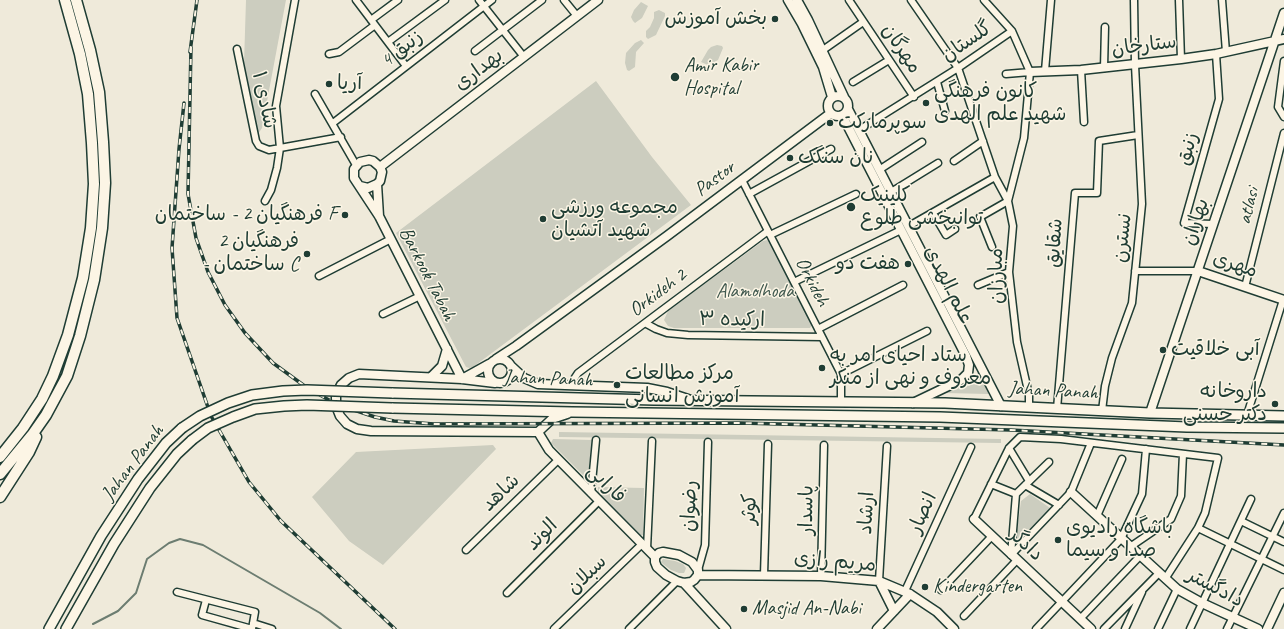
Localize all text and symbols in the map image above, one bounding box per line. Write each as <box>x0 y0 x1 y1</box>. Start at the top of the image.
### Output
place label: بخش آموزش <box>664 7 767 31</box>
marker: بخش آموزش <box>770 14 780 24</box>
street label: گلستان <box>937 16 997 68</box>
street label: مهرگان <box>876 20 926 78</box>
street label: زنبق 4 <box>376 25 428 73</box>
street label: ستارخان <box>1110 30 1178 62</box>
street label: بهداری <box>450 44 508 96</box>
place label: Amir Kabir Hospital <box>684 54 759 101</box>
street label: شادی ۱ <box>246 69 282 131</box>
marker: Amir Kabir Hospital <box>669 71 681 83</box>
place label: آریا <box>337 72 362 96</box>
marker: آریا <box>324 79 334 89</box>
place label: کانون فرهنگی شهید علم الهدی <box>934 80 1067 127</box>
marker: کانون فرهنگی شهید علم الهدی <box>921 98 931 108</box>
place label: سوپرمارکت <box>838 111 927 135</box>
marker: سوپرمارکت <box>825 118 835 128</box>
street label: زنبق <box>1172 130 1204 168</box>
place label: نان سنگک <box>798 146 873 170</box>
marker: نان سنگک <box>785 153 795 163</box>
street label: Pastor <box>690 156 740 202</box>
place label: کلینیک توانبخشی طلوع <box>860 184 983 231</box>
street label: atlasi <box>1233 185 1265 227</box>
street label: بهاران <box>1177 195 1215 249</box>
place label: مجموعه ورزشی شهید آتشیان <box>551 196 678 243</box>
marker: کلینیک توانبخشی طلوع <box>845 201 857 213</box>
place label: فرهنگیان 2 - ساختمان F <box>155 203 337 227</box>
marker: فرهنگیان 2 - ساختمان F <box>340 210 350 220</box>
street label: نسترن <box>1108 212 1138 264</box>
marker: مجموعه ورزشی شهید آتشیان <box>538 214 548 224</box>
street label: شقایق <box>1041 218 1069 268</box>
street label: Barkook Tabah <box>393 223 461 325</box>
place label: فرهنگیان 2 - ساختمان C <box>202 230 299 277</box>
street label: علم الهدی <box>918 242 978 328</box>
street label: مهری <box>1210 247 1260 283</box>
street label: مبارزان <box>985 248 1009 304</box>
marker: فرهنگیان 2 - ساختمان C <box>302 249 312 259</box>
place label: هفت دو <box>836 252 900 276</box>
street label: Orkideh <box>790 253 834 311</box>
marker: هفت دو <box>903 259 913 269</box>
street label: Orkideh 2 <box>625 264 691 322</box>
park label: Alamolhoda <box>716 280 794 304</box>
street label: ارکیده ۳ <box>699 307 765 333</box>
place label: آبی خلاقیت <box>1171 338 1260 362</box>
place label: ستاد احیای امر به معروف و نهی از منکر <box>830 344 991 391</box>
marker: آبی خلاقیت <box>1158 345 1168 355</box>
place label: مرکز مطالعات آموزش انسانی <box>625 362 739 409</box>
marker: ستاد احیای امر به معروف و نهی از منکر <box>817 363 827 373</box>
street label: Jahan Panah <box>503 365 593 393</box>
street label: Jahan Panah <box>1008 377 1098 405</box>
marker: مرکز مطالعات آموزش انسانی <box>612 380 622 390</box>
place label: داروخانه دکتر حسنی <box>1183 380 1267 427</box>
marker: داروخانه دکتر حسنی <box>1270 399 1280 409</box>
street label: Jahan Panah <box>97 420 169 506</box>
street label: فارابی <box>581 459 631 509</box>
street label: شاهد <box>477 469 525 517</box>
street label: رضوان <box>677 480 703 532</box>
street label: پاسدار <box>795 485 819 535</box>
street label: انصار <box>903 489 943 537</box>
street label: ارشاد <box>854 491 880 535</box>
street label: کوثر <box>737 493 763 525</box>
street label: الوند <box>521 514 563 556</box>
place label: باشگاه رادیوی صدا و سیما <box>1066 516 1173 563</box>
street label: دادگر <box>1004 523 1048 567</box>
marker: باشگاه رادیوی صدا و سیما <box>1053 535 1063 545</box>
street label: مریم رازی <box>793 546 877 578</box>
street label: سبلان <box>562 550 612 600</box>
street label: دادگستر <box>1182 563 1248 613</box>
place label: Kindergarten <box>933 575 1022 599</box>
marker: Kindergarten <box>920 582 930 592</box>
place label: Masjid An-Nabi <box>752 597 861 621</box>
marker: Masjid An-Nabi <box>739 604 749 614</box>

